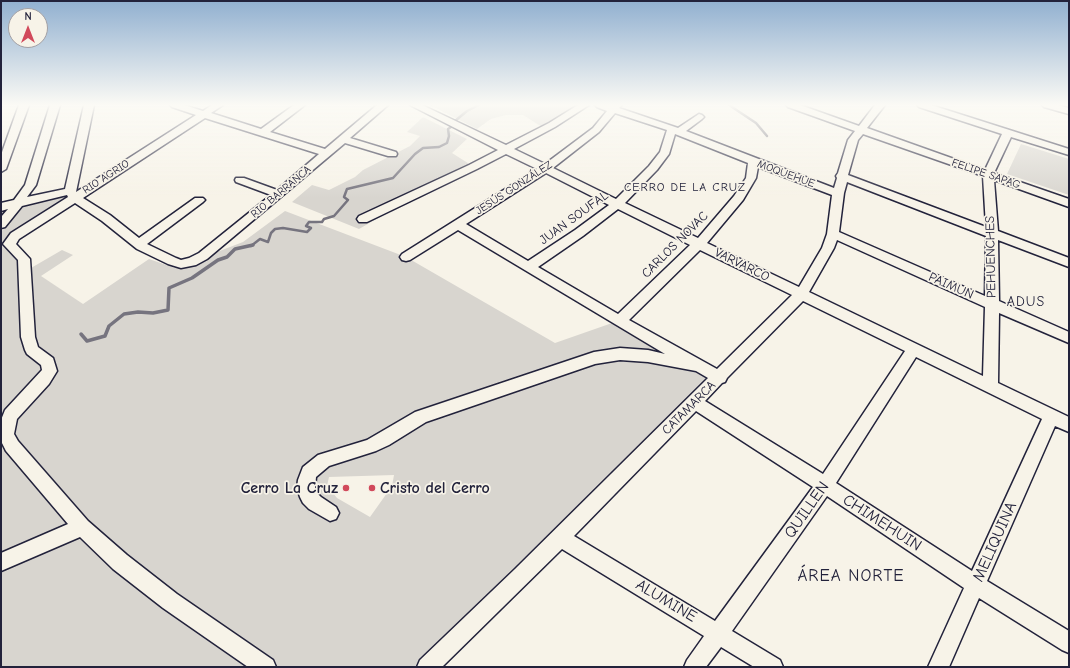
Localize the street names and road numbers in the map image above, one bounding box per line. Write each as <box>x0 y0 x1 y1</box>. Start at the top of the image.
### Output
street label: FELIPE SAPAG <box>950 156 1022 192</box>
street label: RIO AGRIO <box>80 157 132 197</box>
street label: MOQUEHUE <box>755 157 817 191</box>
street label: JESÚS GONZÁLEZ <box>473 158 555 218</box>
street label: RIO BARRANCA <box>248 163 314 221</box>
street label: JUAN SOUFAL <box>537 188 611 248</box>
street label: CARLOS NOVAC <box>639 209 711 281</box>
street label: PEHUENCHES <box>982 216 1000 298</box>
street label: VARVARCO <box>712 245 772 285</box>
street label: PAIMUN <box>926 269 976 303</box>
street label: CATAMARCA <box>659 378 719 438</box>
street label: QUILLEN <box>781 478 833 542</box>
street label: CHIMEHUIN <box>839 490 925 556</box>
street label: MELIQUINA <box>969 499 1021 585</box>
street label: ALUMINE <box>632 575 700 627</box>

